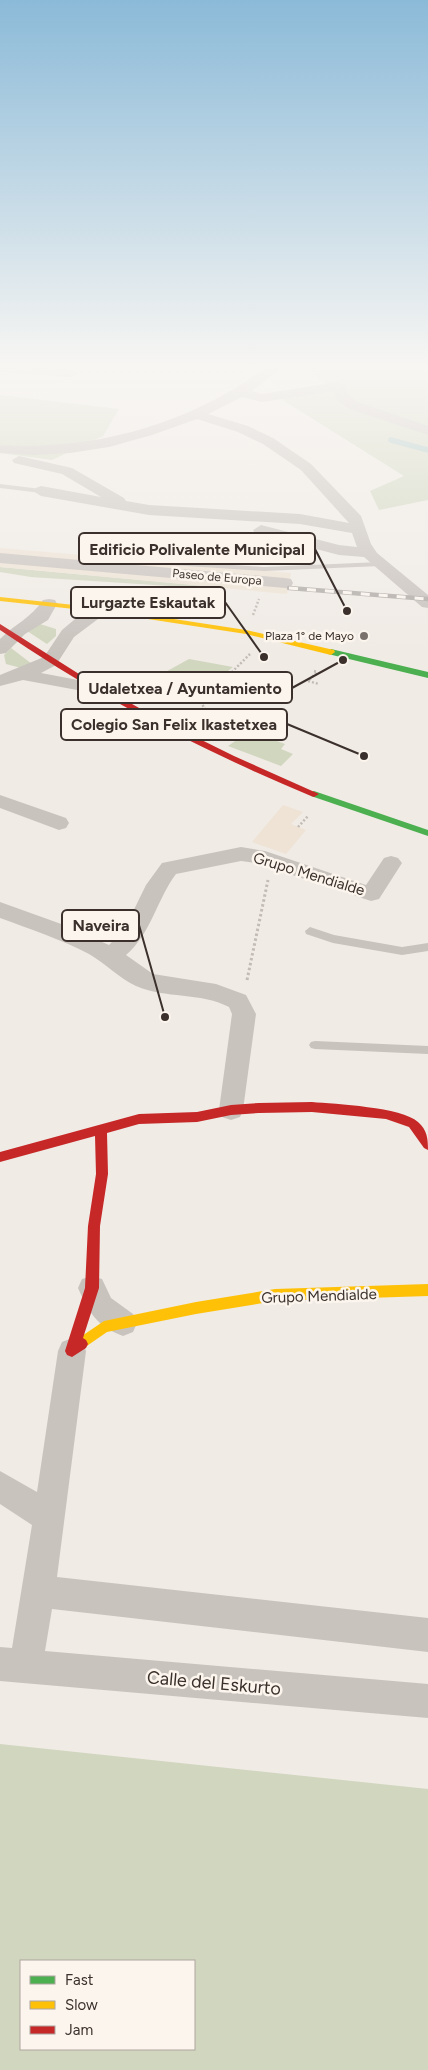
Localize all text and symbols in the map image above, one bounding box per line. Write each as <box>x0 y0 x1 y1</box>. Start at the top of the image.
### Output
callout: Edificio Polivalente Municipal <box>79 533 315 564</box>
text: Edificio Polivalente Municipal <box>89 540 305 559</box>
street label: Paseo de Europa <box>172 566 262 588</box>
callout: Lurgazte Eskautak <box>71 587 225 618</box>
text: Lurgazte Eskautak <box>81 593 216 612</box>
place label: Plaza 1° de Mayo <box>265 629 354 643</box>
marker: Plaza 1° de Mayo <box>358 630 370 642</box>
callout: Udaletxea / Ayuntamiento <box>78 672 292 703</box>
text: Udaletxea / Ayuntamiento <box>88 679 282 698</box>
callout: Colegio San Felix Ikastetxea <box>61 709 287 740</box>
text: Colegio San Felix Ikastetxea <box>71 715 277 734</box>
street label: Grupo Mendialde <box>251 848 367 900</box>
callout: Naveira <box>62 910 139 941</box>
text: Naveira <box>73 916 129 935</box>
street label: Grupo Mendialde <box>261 1285 377 1307</box>
street label: Calle del Eskurto <box>146 1666 282 1700</box>
legend <box>20 1960 195 2050</box>
text: Fast <box>65 1971 94 1989</box>
text: Slow <box>65 1996 98 2014</box>
text: Jam <box>65 2021 93 2039</box>

